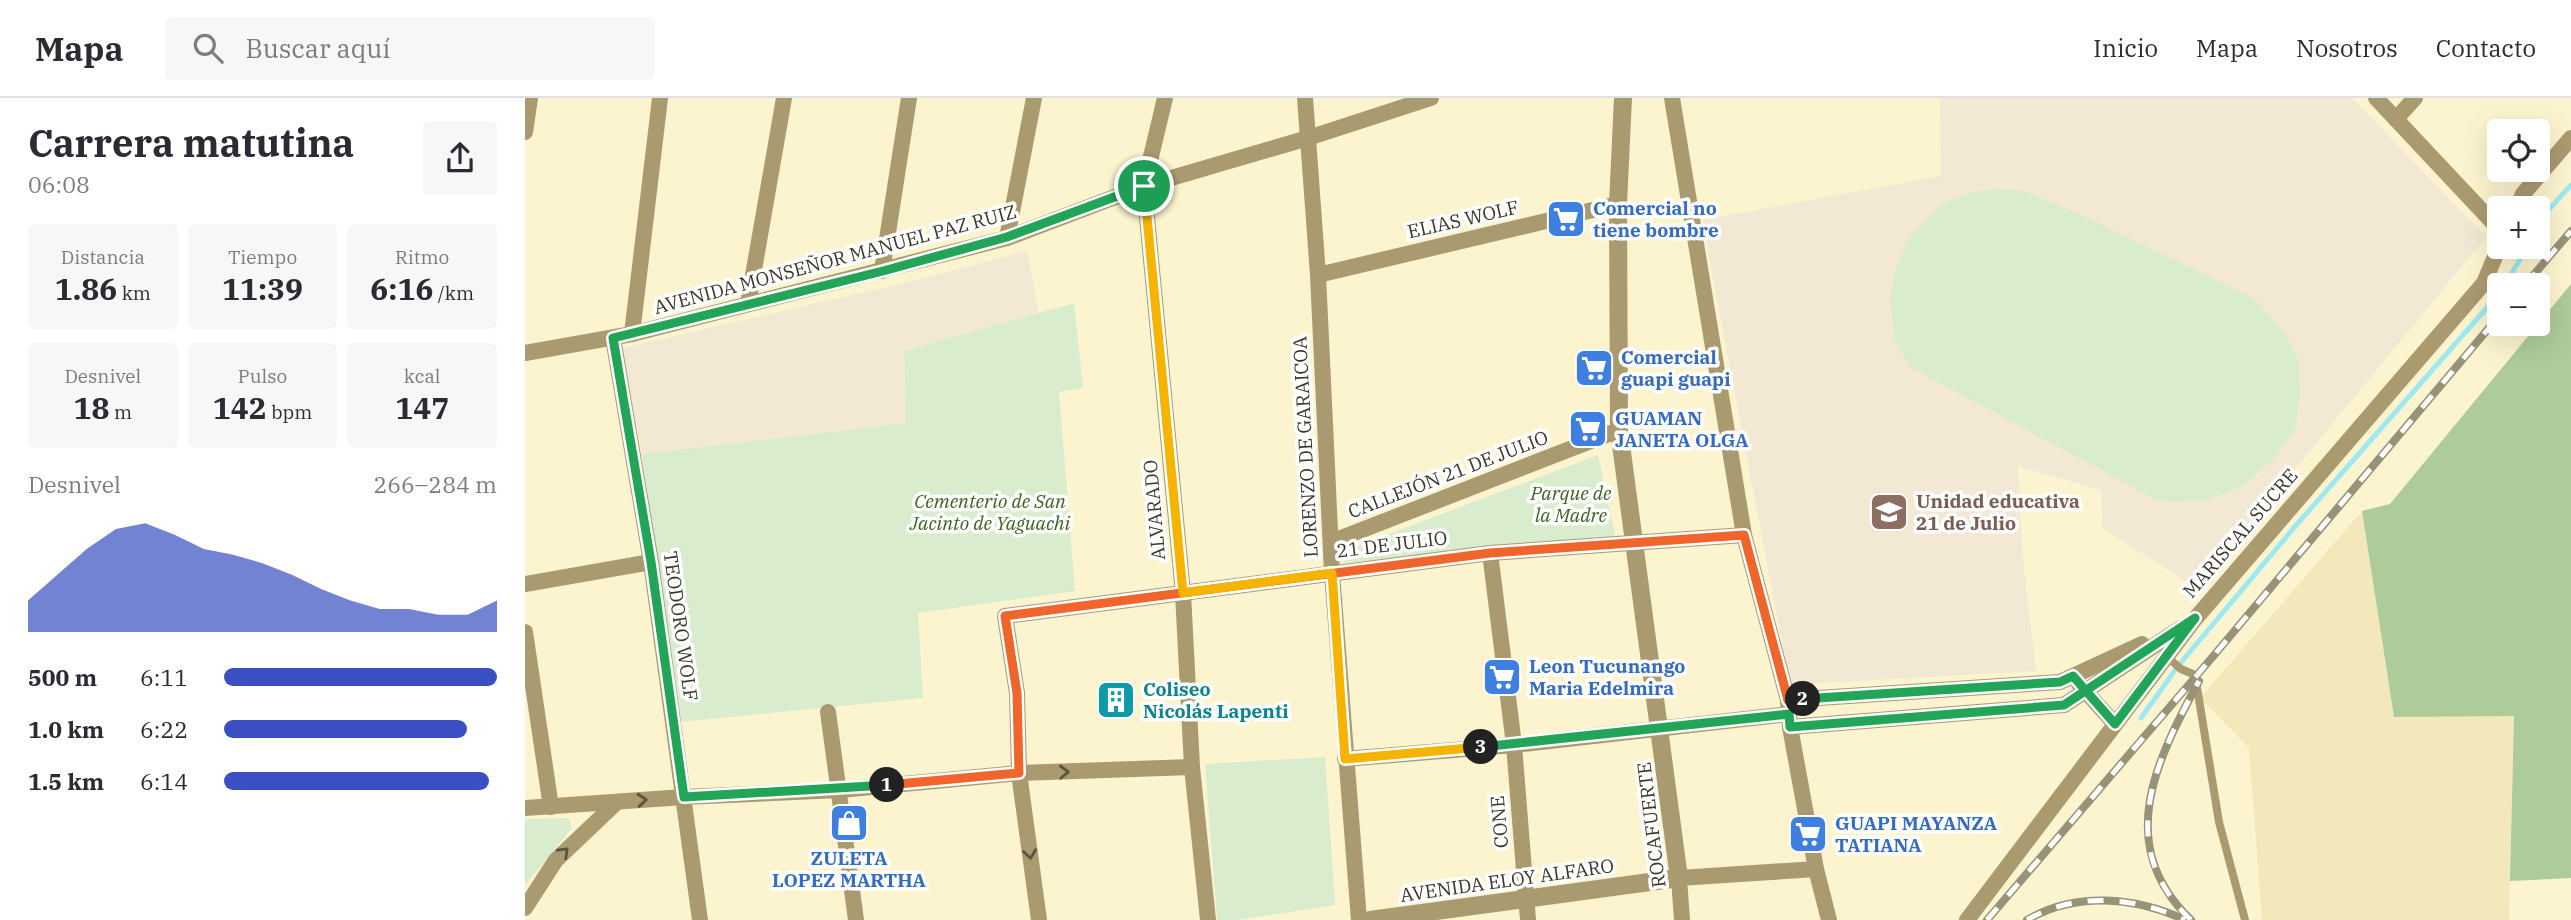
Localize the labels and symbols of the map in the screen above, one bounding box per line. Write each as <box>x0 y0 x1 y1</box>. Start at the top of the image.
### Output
pin <box>1114 156 1174 216</box>
street label: ELIAS WOLF <box>1405 195 1521 243</box>
place label: Comercial no tiene bombre <box>1593 196 1719 242</box>
supermarket icon: Comercial no tiene bombre <box>1545 198 1587 240</box>
street label: AVENIDA MONSEÑOR MANUEL PAZ RUIZ <box>651 199 1019 319</box>
street label: LORENZO DE GARAICOA <box>1287 336 1323 558</box>
place label: Comercial guapi guapi <box>1621 345 1731 391</box>
supermarket icon: Comercial guapi guapi <box>1573 347 1615 389</box>
place label: GUAMAN JANETA OLGA <box>1615 406 1749 452</box>
supermarket icon: GUAMAN JANETA OLGA <box>1567 408 1609 450</box>
street label: CALLEJÓN 21 DE JULIO <box>1344 425 1552 523</box>
street label: ALVARADO <box>1138 459 1170 561</box>
street label: MARISCAL SUCRE <box>2177 464 2303 602</box>
park label: Parque de la Madre <box>1529 481 1612 527</box>
park label: Cementerio de San Jacinto de Yaguachi <box>909 489 1071 535</box>
place label: Unidad educativa 21 de Julio <box>1916 489 2080 535</box>
school or university icon: Unidad educativa 21 de Julio <box>1868 491 1910 533</box>
street label: 21 DE JULIO <box>1335 525 1449 563</box>
street label: TEODORO WOLF <box>659 550 703 702</box>
place label: Leon Tucunango Maria Edelmira <box>1529 654 1685 700</box>
supermarket icon: Leon Tucunango Maria Edelmira <box>1481 656 1523 698</box>
place label: Coliseo Nicolás Lapenti <box>1143 677 1289 723</box>
building icon: Coliseo Nicolás Lapenti <box>1095 679 1137 721</box>
pin: 2 <box>1785 682 1821 716</box>
pin: 3 <box>1464 730 1499 764</box>
street label: ROCAFUERTE <box>1631 761 1671 889</box>
one-way arrow <box>1059 764 1070 779</box>
pin: 1 <box>869 768 905 802</box>
one-way arrow <box>637 793 648 808</box>
street label: CONE <box>1485 795 1513 849</box>
shop icon: ZULETA LOPEZ MARTHA <box>828 802 870 844</box>
place label: GUAPI MAYANZA TATIANA <box>1835 811 1998 857</box>
supermarket icon: GUAPI MAYANZA TATIANA <box>1787 813 1829 855</box>
place label: ZULETA LOPEZ MARTHA <box>772 846 927 892</box>
one-way arrow <box>556 848 569 861</box>
one-way arrow <box>1022 848 1037 860</box>
street label: AVENIDA ELOY ALFARO <box>1399 853 1615 907</box>

